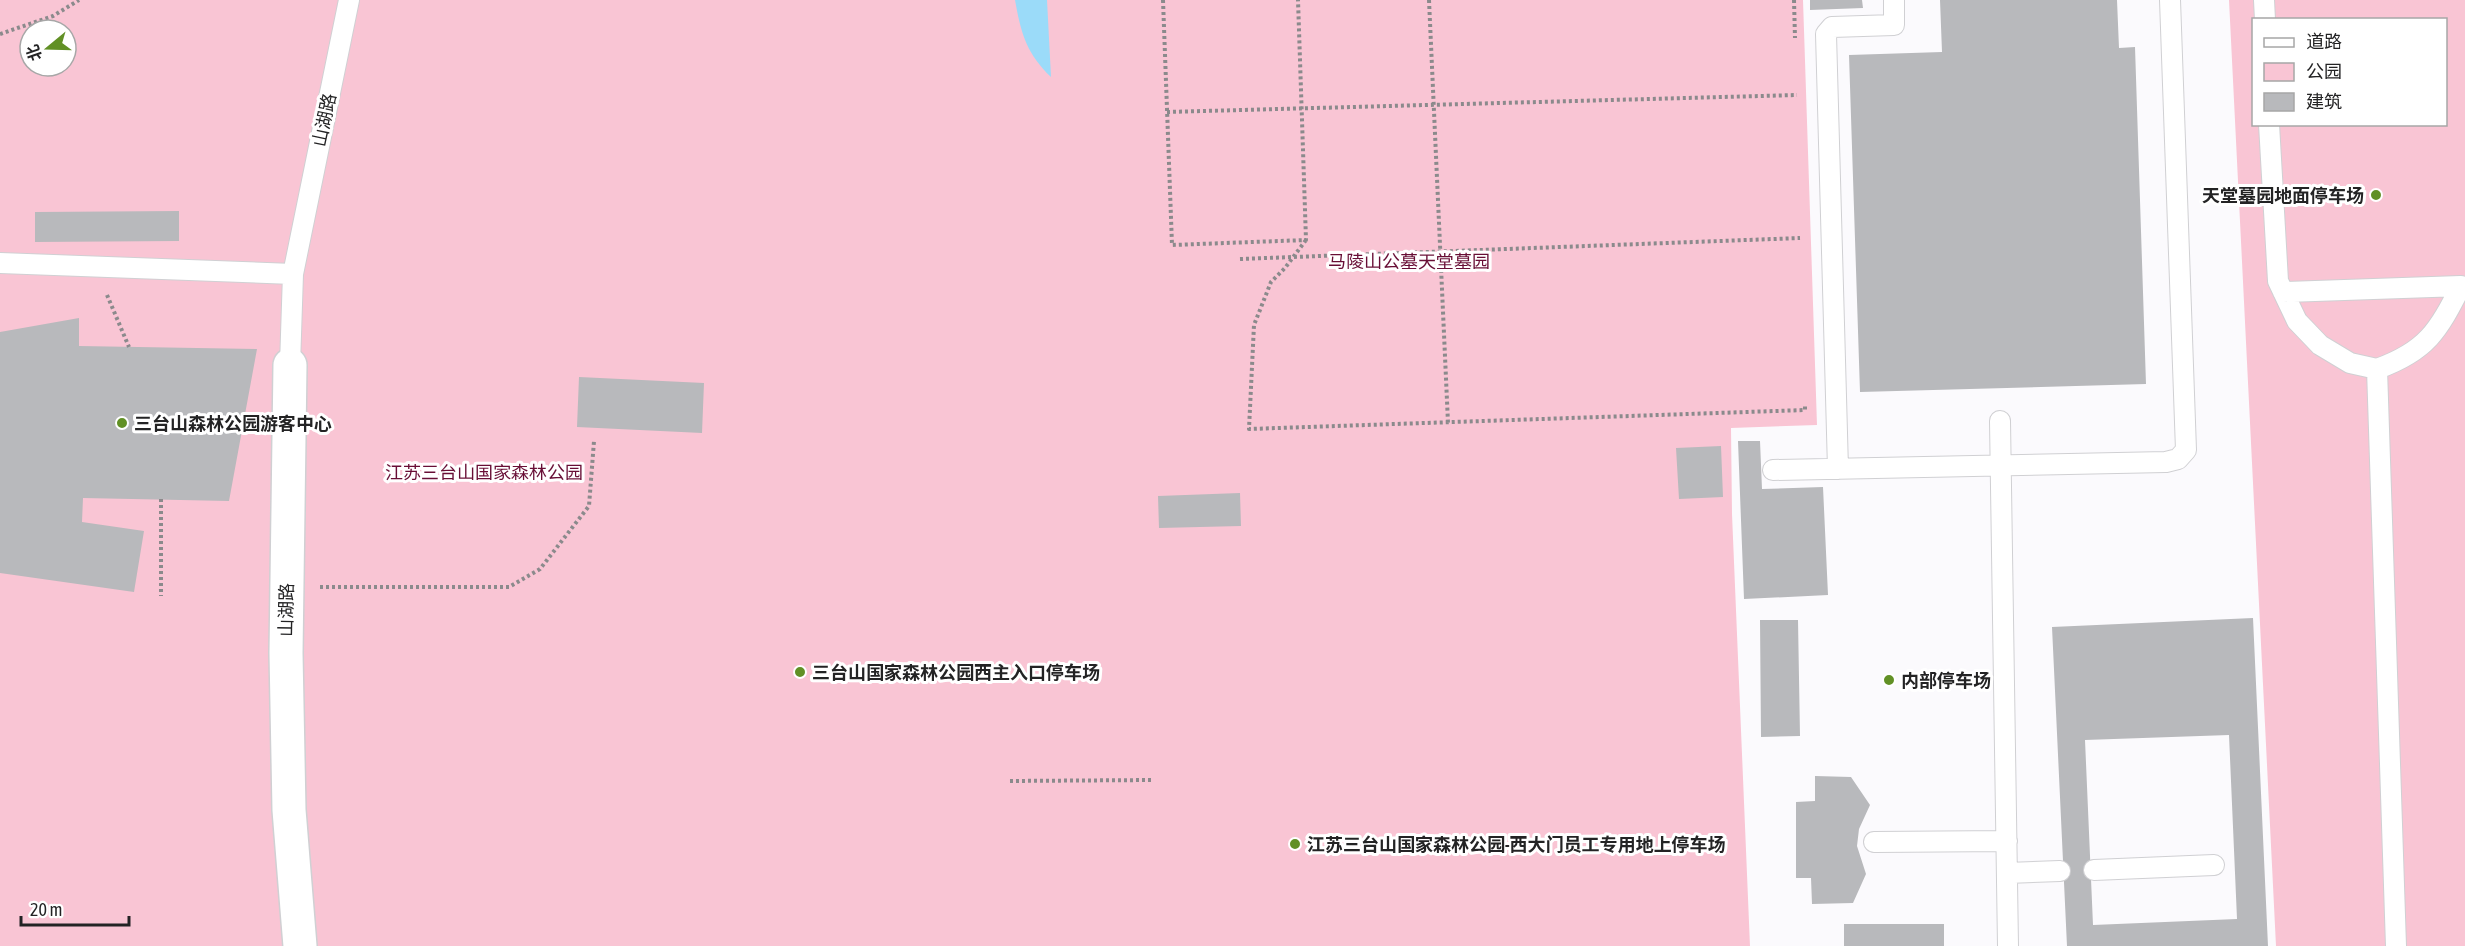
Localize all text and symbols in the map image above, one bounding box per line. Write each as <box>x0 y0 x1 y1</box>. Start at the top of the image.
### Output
north arrow <box>18 18 78 78</box>
legend <box>2252 18 2447 126</box>
text: 道路 <box>2306 31 2342 52</box>
text: 北 <box>23 42 45 63</box>
text: 公园 <box>2306 61 2342 82</box>
street label: 山湖路 <box>308 91 340 149</box>
text: 建筑 <box>2306 91 2342 112</box>
place label: 天堂墓园地面停车场 <box>2202 185 2364 206</box>
marker: 天堂墓园地面停车场 <box>2369 188 2383 202</box>
park label: 马陵山公墓天堂墓园 <box>1328 251 1490 272</box>
place label: 三台山森林公园游客中心 <box>134 413 332 434</box>
marker: 三台山森林公园游客中心 <box>115 416 129 430</box>
park label: 江苏三台山国家森林公园 <box>385 462 583 483</box>
street label: 山湖路 <box>275 583 297 637</box>
place label: 三台山国家森林公园西主入口停车场 <box>812 662 1100 683</box>
marker: 三台山国家森林公园西主入口停车场 <box>793 665 807 679</box>
place label: 内部停车场 <box>1901 670 1991 691</box>
marker: 内部停车场 <box>1882 673 1896 687</box>
place label: 江苏三台山国家森林公园-西大门员工专用地上停车场 <box>1307 834 1726 855</box>
marker: 江苏三台山国家森林公园-西大门员工专用地上停车场 <box>1288 837 1302 851</box>
scale bar <box>21 889 129 927</box>
text: 20 m <box>30 899 62 920</box>

